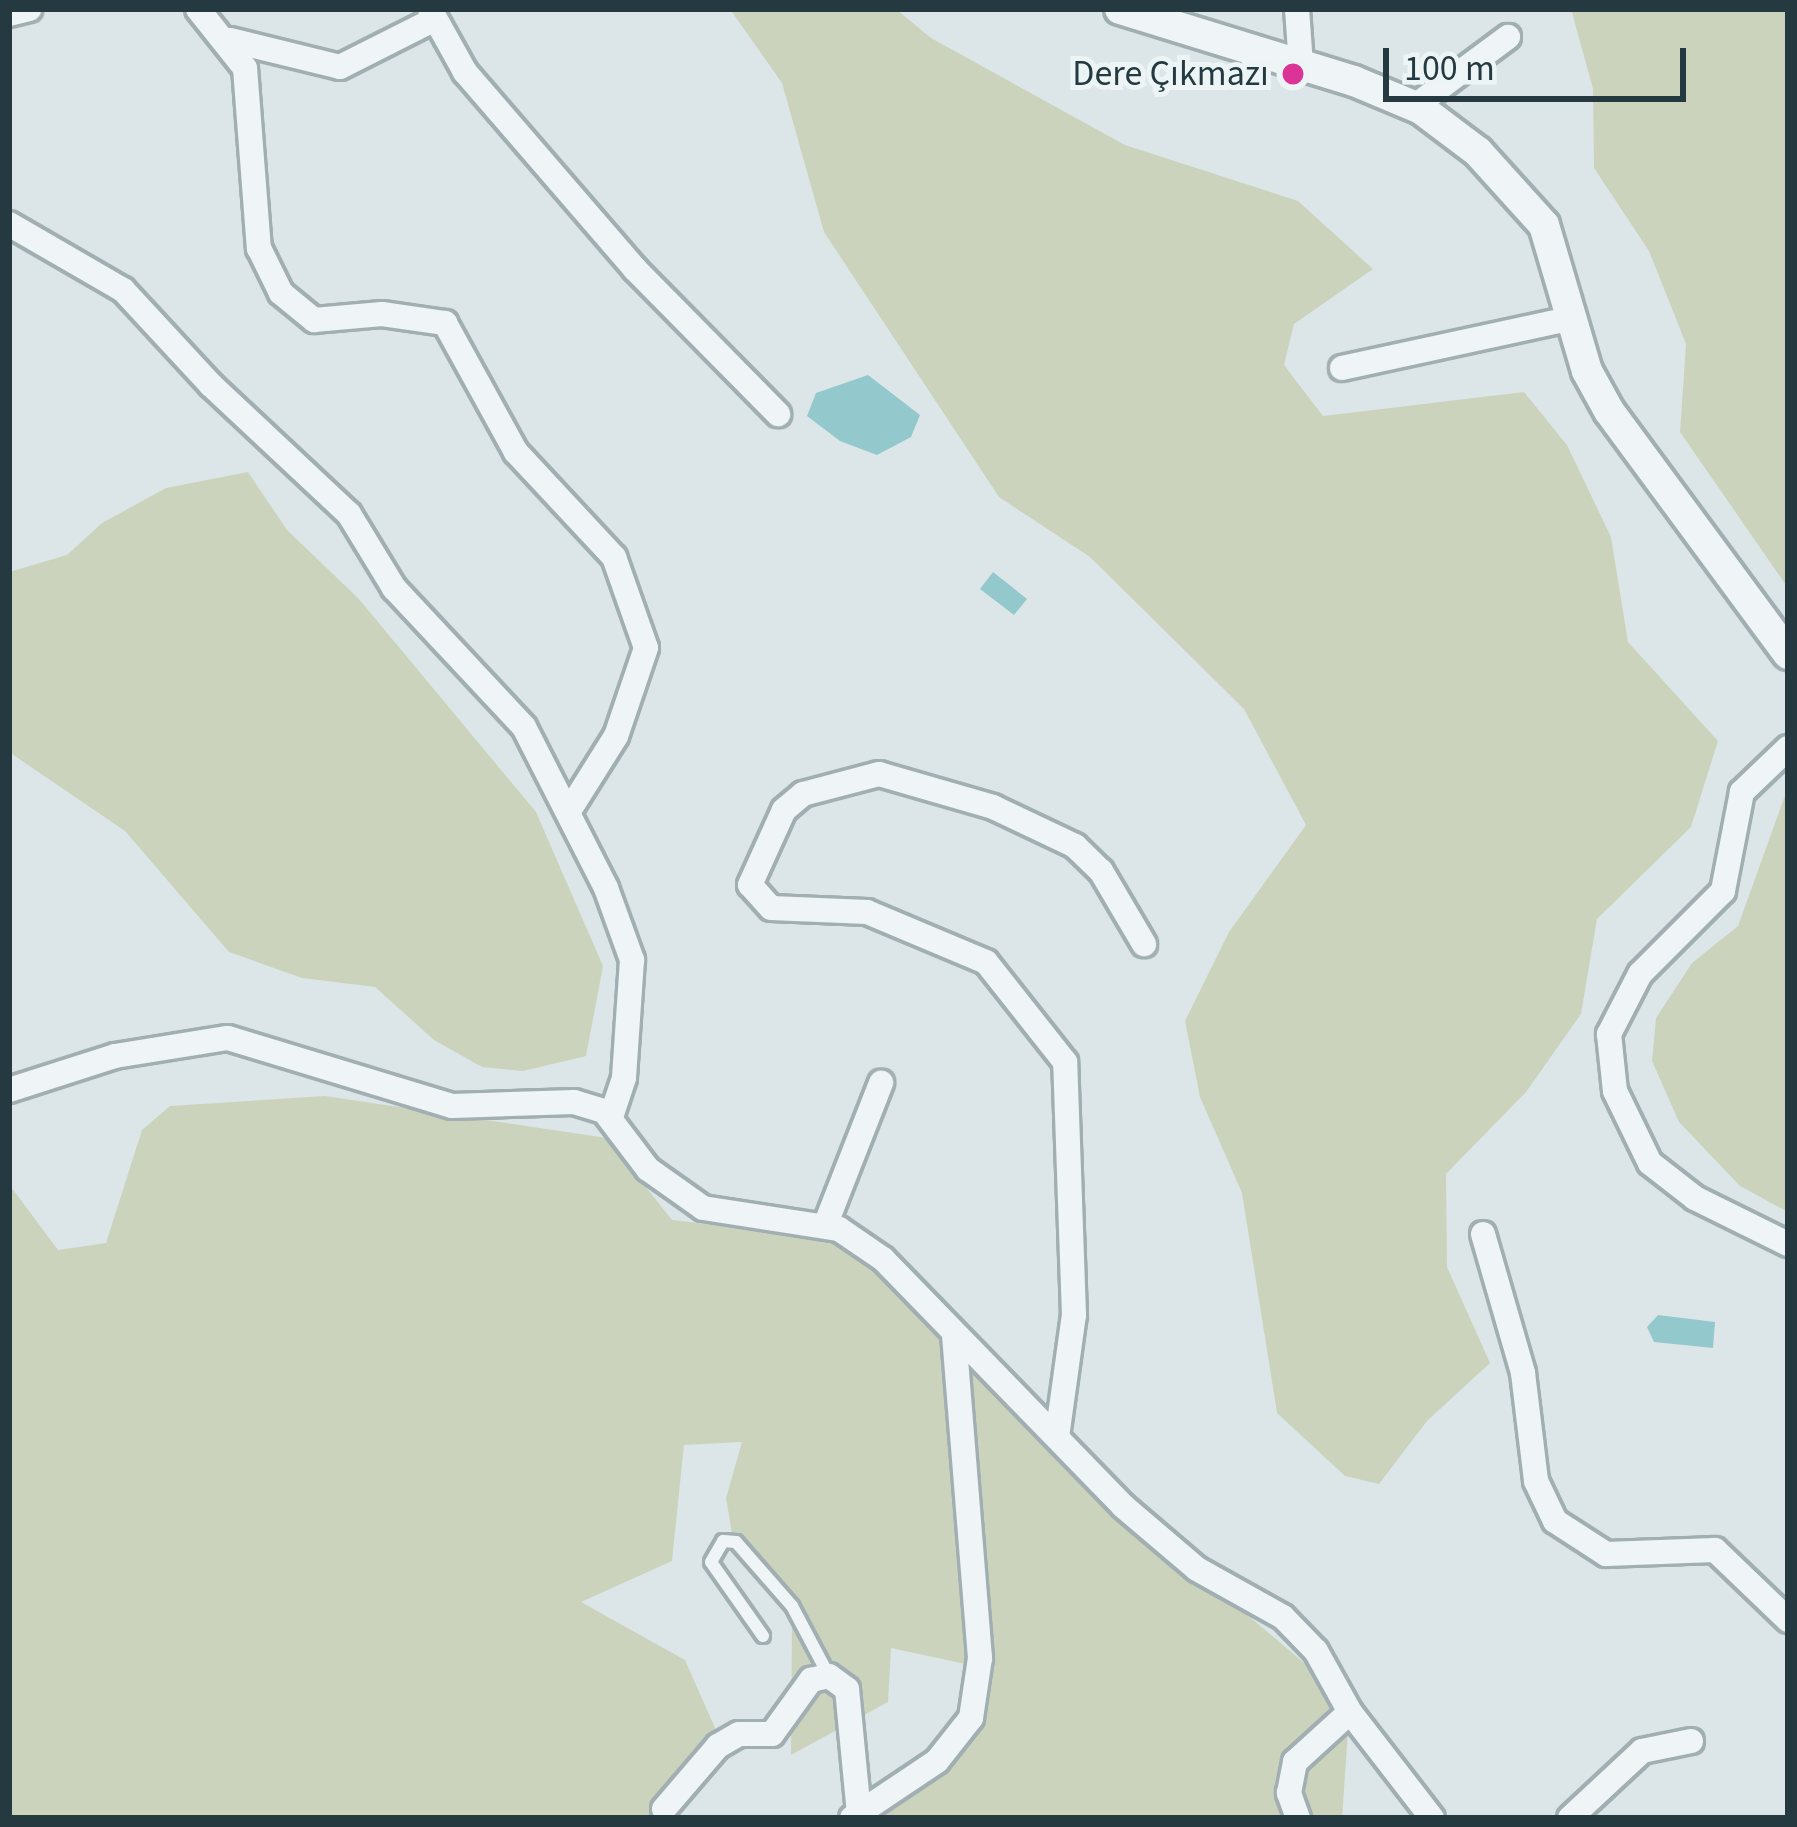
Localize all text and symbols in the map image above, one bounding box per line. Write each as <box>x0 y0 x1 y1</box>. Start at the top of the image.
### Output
scale bar <box>1389 24 1692 98</box>
text: 100 m <box>1404 43 1495 94</box>
place label: Dere Çıkmazı <box>1072 52 1269 96</box>
marker: Dere Çıkmazı <box>1280 61 1306 87</box>

